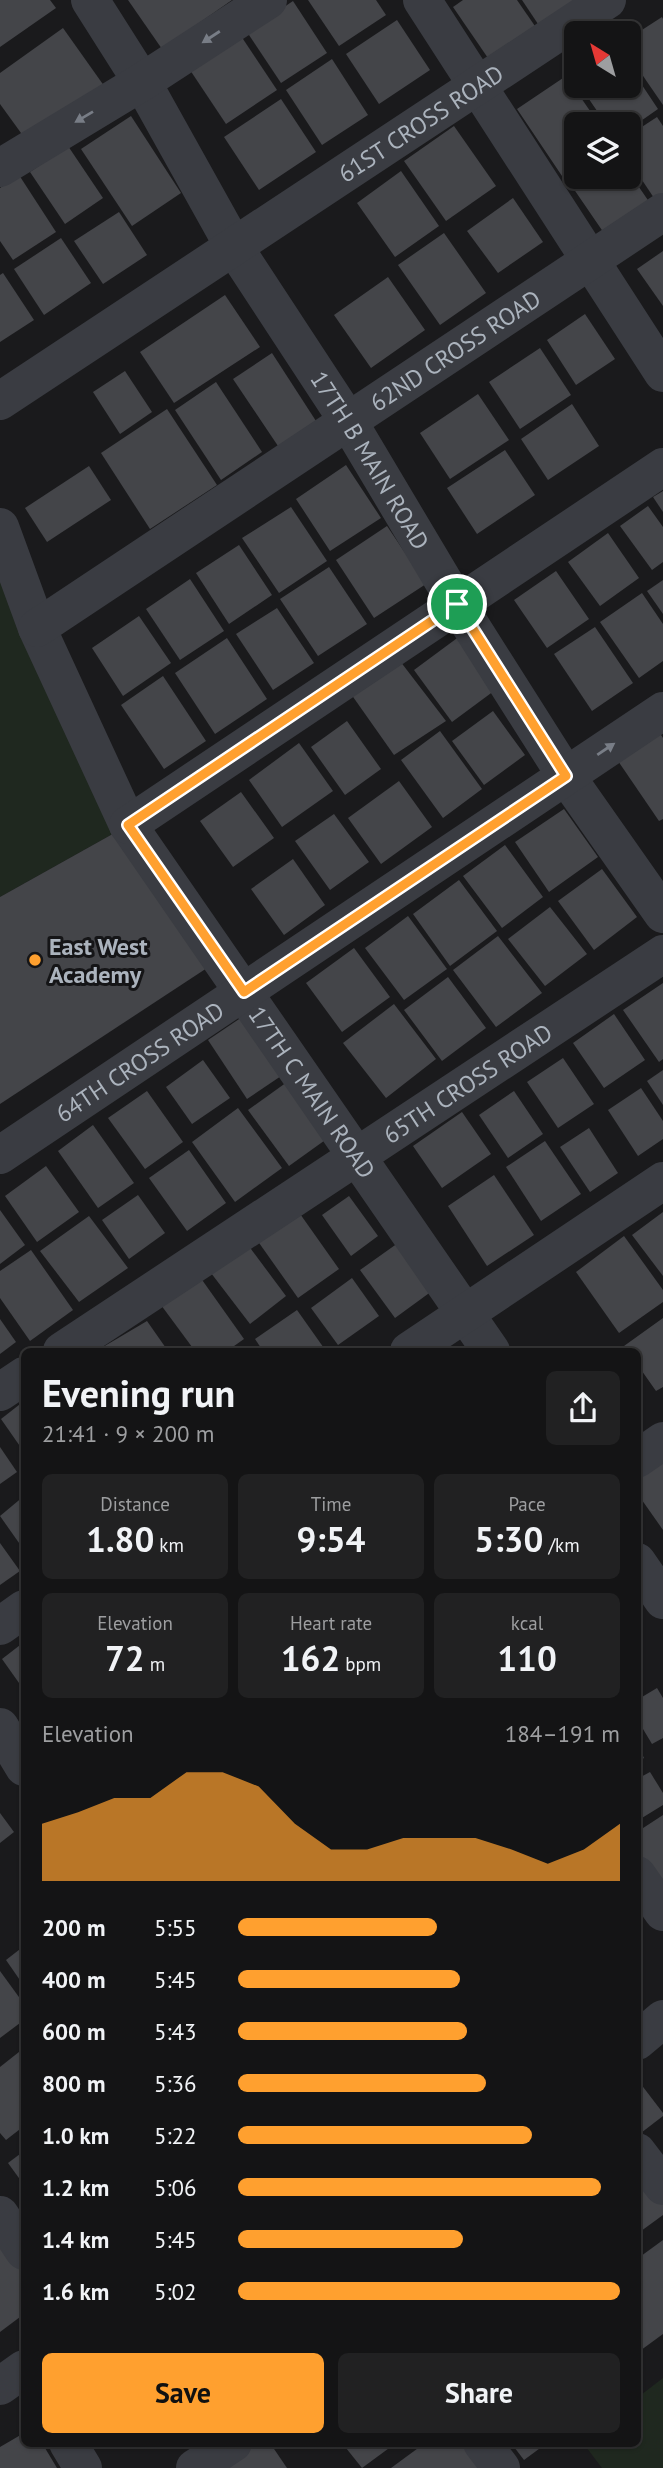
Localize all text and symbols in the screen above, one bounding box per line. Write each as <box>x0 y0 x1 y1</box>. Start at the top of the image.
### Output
north arrow <box>564 21 640 98</box>
map controls <box>564 21 641 189</box>
one-way arrow <box>201 30 220 43</box>
street label: 61ST CROSS ROAD <box>332 57 509 189</box>
one-way arrow <box>74 111 93 124</box>
button: layers <box>564 112 641 189</box>
street label: 62ND CROSS ROAD <box>364 282 546 418</box>
street label: 17TH B MAIN ROAD <box>304 365 437 555</box>
pin <box>427 574 487 634</box>
icon: arrive <box>438 585 476 623</box>
one-way arrow <box>597 742 615 756</box>
place label: East West Academy <box>49 931 148 990</box>
marker: East West Academy <box>27 952 43 968</box>
street label: 64TH CROSS ROAD <box>49 994 230 1129</box>
street label: 17TH C MAIN ROAD <box>242 1000 383 1184</box>
street label: 65TH CROSS ROAD <box>377 1016 558 1150</box>
text: Evening run <box>42 1368 235 1417</box>
button: share <box>546 1371 620 1445</box>
text: 21:41 · 9 × 200 m <box>42 1419 214 1448</box>
text: Distance <box>100 1492 170 1516</box>
text: Time <box>311 1492 351 1516</box>
text: Pace <box>508 1492 546 1516</box>
text: 1.80 <box>86 1516 154 1562</box>
text: 9:54 <box>297 1516 365 1562</box>
text: 5:30 <box>474 1516 543 1562</box>
text: km <box>154 1533 184 1557</box>
text: /km <box>543 1533 580 1557</box>
text: Elevation <box>97 1611 173 1635</box>
text: Heart rate <box>290 1611 372 1635</box>
text: kcal <box>511 1611 543 1635</box>
text: 72 <box>105 1635 145 1681</box>
text: 162 <box>281 1635 340 1681</box>
text: 110 <box>497 1635 557 1681</box>
text: m <box>145 1652 165 1676</box>
text: bpm <box>340 1652 381 1676</box>
text: Elevation <box>42 1719 134 1748</box>
text: 184–191 m <box>505 1719 620 1748</box>
text: 200 m <box>42 1913 105 1942</box>
text: 5:55 <box>154 1913 197 1942</box>
text: 400 m <box>42 1965 105 1994</box>
text: 5:45 <box>154 1965 197 1994</box>
text: 600 m <box>42 2017 105 2046</box>
text: 5:43 <box>154 2017 197 2046</box>
text: 800 m <box>42 2069 105 2098</box>
text: 5:36 <box>154 2069 197 2098</box>
text: 1.0 km <box>42 2121 109 2150</box>
text: 5:22 <box>154 2121 197 2150</box>
text: 1.2 km <box>42 2173 109 2202</box>
text: 5:06 <box>154 2173 197 2202</box>
text: 1.4 km <box>42 2225 109 2254</box>
text: 5:45 <box>154 2225 197 2254</box>
text: 1.6 km <box>42 2277 109 2306</box>
text: 5:02 <box>154 2277 197 2306</box>
button: Save <box>42 2353 324 2433</box>
button: Share <box>338 2353 620 2433</box>

